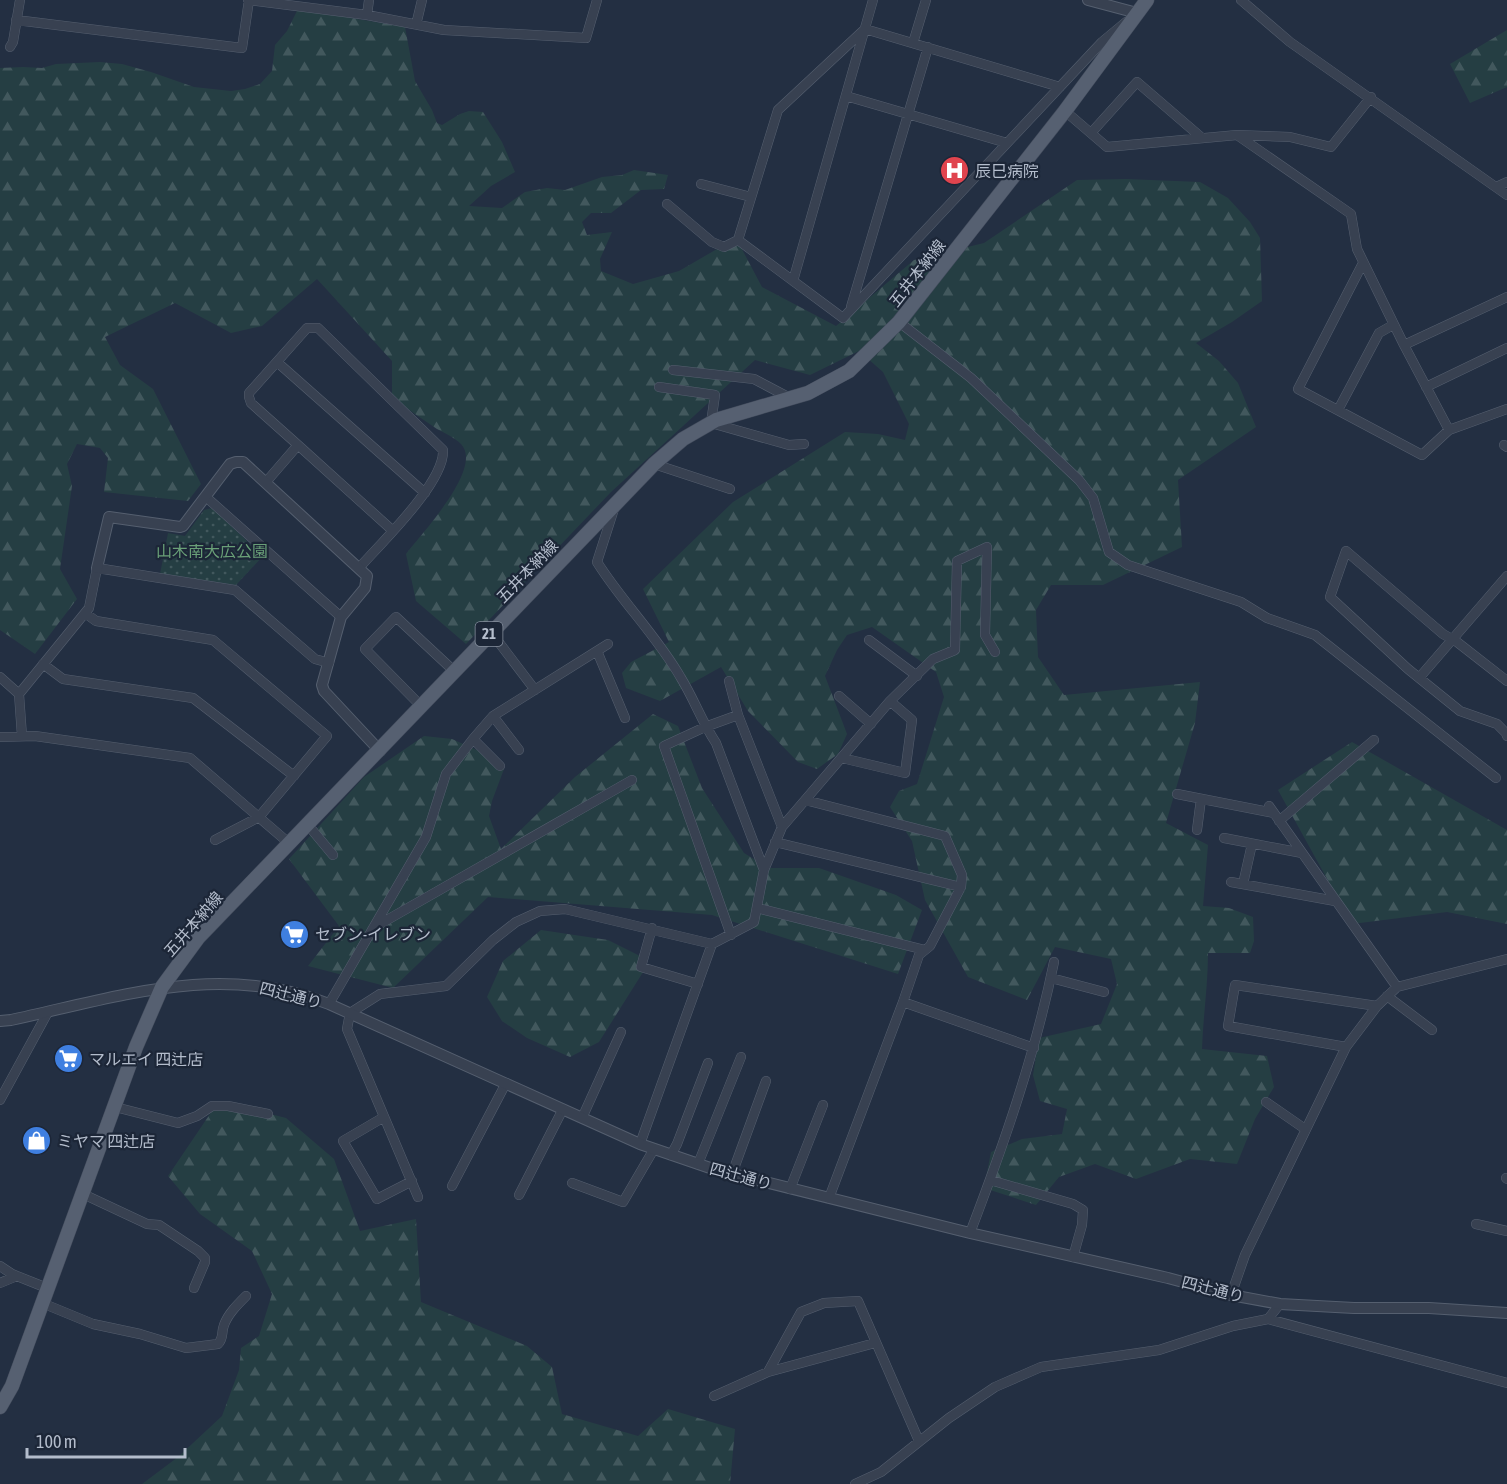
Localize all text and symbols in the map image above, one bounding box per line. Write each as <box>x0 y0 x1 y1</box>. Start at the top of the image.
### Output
hospital icon: 辰巳病院 <box>938 155 970 187</box>
place label: 辰巳病院 <box>975 162 1039 180</box>
street label: 五井本納線 <box>885 236 949 310</box>
street label: 五井本納線 <box>493 536 561 606</box>
park label: 山木南大広公園 <box>156 542 268 560</box>
road number: 21 <box>476 622 502 646</box>
street label: 五井本納線 <box>160 888 226 960</box>
supermarket icon: セブン-イレブン <box>278 918 310 950</box>
place label: セブン-イレブン <box>315 925 431 943</box>
street label: 四辻通り <box>258 979 324 1011</box>
supermarket icon: マルエイ 四辻店 <box>52 1043 84 1075</box>
place label: マルエイ 四辻店 <box>89 1050 203 1068</box>
shop icon: ミヤマ 四辻店 <box>20 1125 52 1157</box>
place label: ミヤマ 四辻店 <box>57 1132 155 1150</box>
street label: 四辻通り <box>708 1159 774 1193</box>
street label: 四辻通り <box>1180 1273 1246 1305</box>
scale bar <box>27 1421 184 1459</box>
text: 100 m <box>36 1431 77 1452</box>

